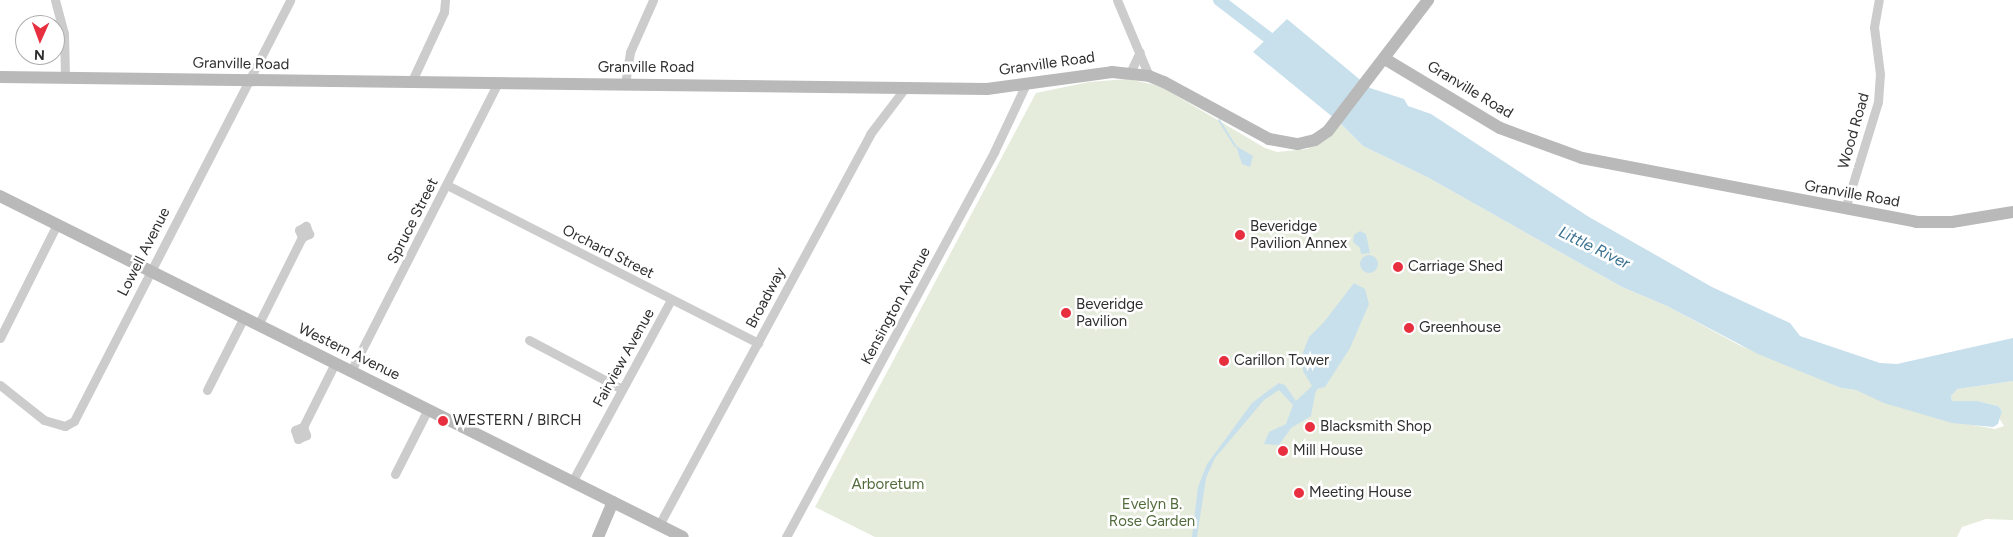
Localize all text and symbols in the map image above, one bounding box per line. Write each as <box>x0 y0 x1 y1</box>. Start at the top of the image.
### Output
north arrow <box>15 15 65 65</box>
text: N <box>34 46 45 63</box>
street label: Granville Road <box>998 48 1096 80</box>
street label: Granville Road <box>193 54 289 74</box>
street label: Granville Road <box>1424 57 1516 123</box>
street label: Granville Road <box>598 59 694 77</box>
street label: Wood Road <box>1835 91 1873 171</box>
street label: Spruce Street <box>384 175 442 267</box>
street label: Granville Road <box>1803 177 1901 211</box>
street label: Lowell Avenue <box>114 205 174 299</box>
place label: Beveridge Pavilion Annex <box>1250 217 1347 252</box>
street label: Orchard Street <box>559 221 657 283</box>
water label: Little River <box>1555 223 1633 273</box>
marker: Beveridge Pavilion Annex <box>1234 229 1246 241</box>
street label: Kensington Avenue <box>857 244 935 368</box>
place label: Carriage Shed <box>1408 258 1503 276</box>
marker: Carriage Shed <box>1392 261 1404 273</box>
street label: Broadway <box>742 264 790 332</box>
place label: Beveridge Pavilion <box>1076 295 1143 330</box>
street label: Fairview Avenue <box>590 306 658 410</box>
marker: Beveridge Pavilion <box>1060 307 1072 319</box>
place label: Greenhouse <box>1419 319 1501 337</box>
street label: Western Avenue <box>295 320 403 384</box>
marker: Greenhouse <box>1403 322 1415 334</box>
place label: Carillon Tower <box>1234 352 1329 370</box>
marker: Carillon Tower <box>1218 355 1230 367</box>
place label: WESTERN / BIRCH <box>453 412 582 430</box>
marker: WESTERN / BIRCH <box>437 415 449 427</box>
place label: Blacksmith Shop <box>1320 418 1432 436</box>
marker: Blacksmith Shop <box>1304 421 1316 433</box>
place label: Mill House <box>1293 442 1363 460</box>
marker: Mill House <box>1277 445 1289 457</box>
park label: Arboretum <box>852 476 924 494</box>
place label: Meeting House <box>1309 484 1412 502</box>
marker: Meeting House <box>1293 487 1305 499</box>
park label: Evelyn B. Rose Garden <box>1109 495 1195 530</box>

